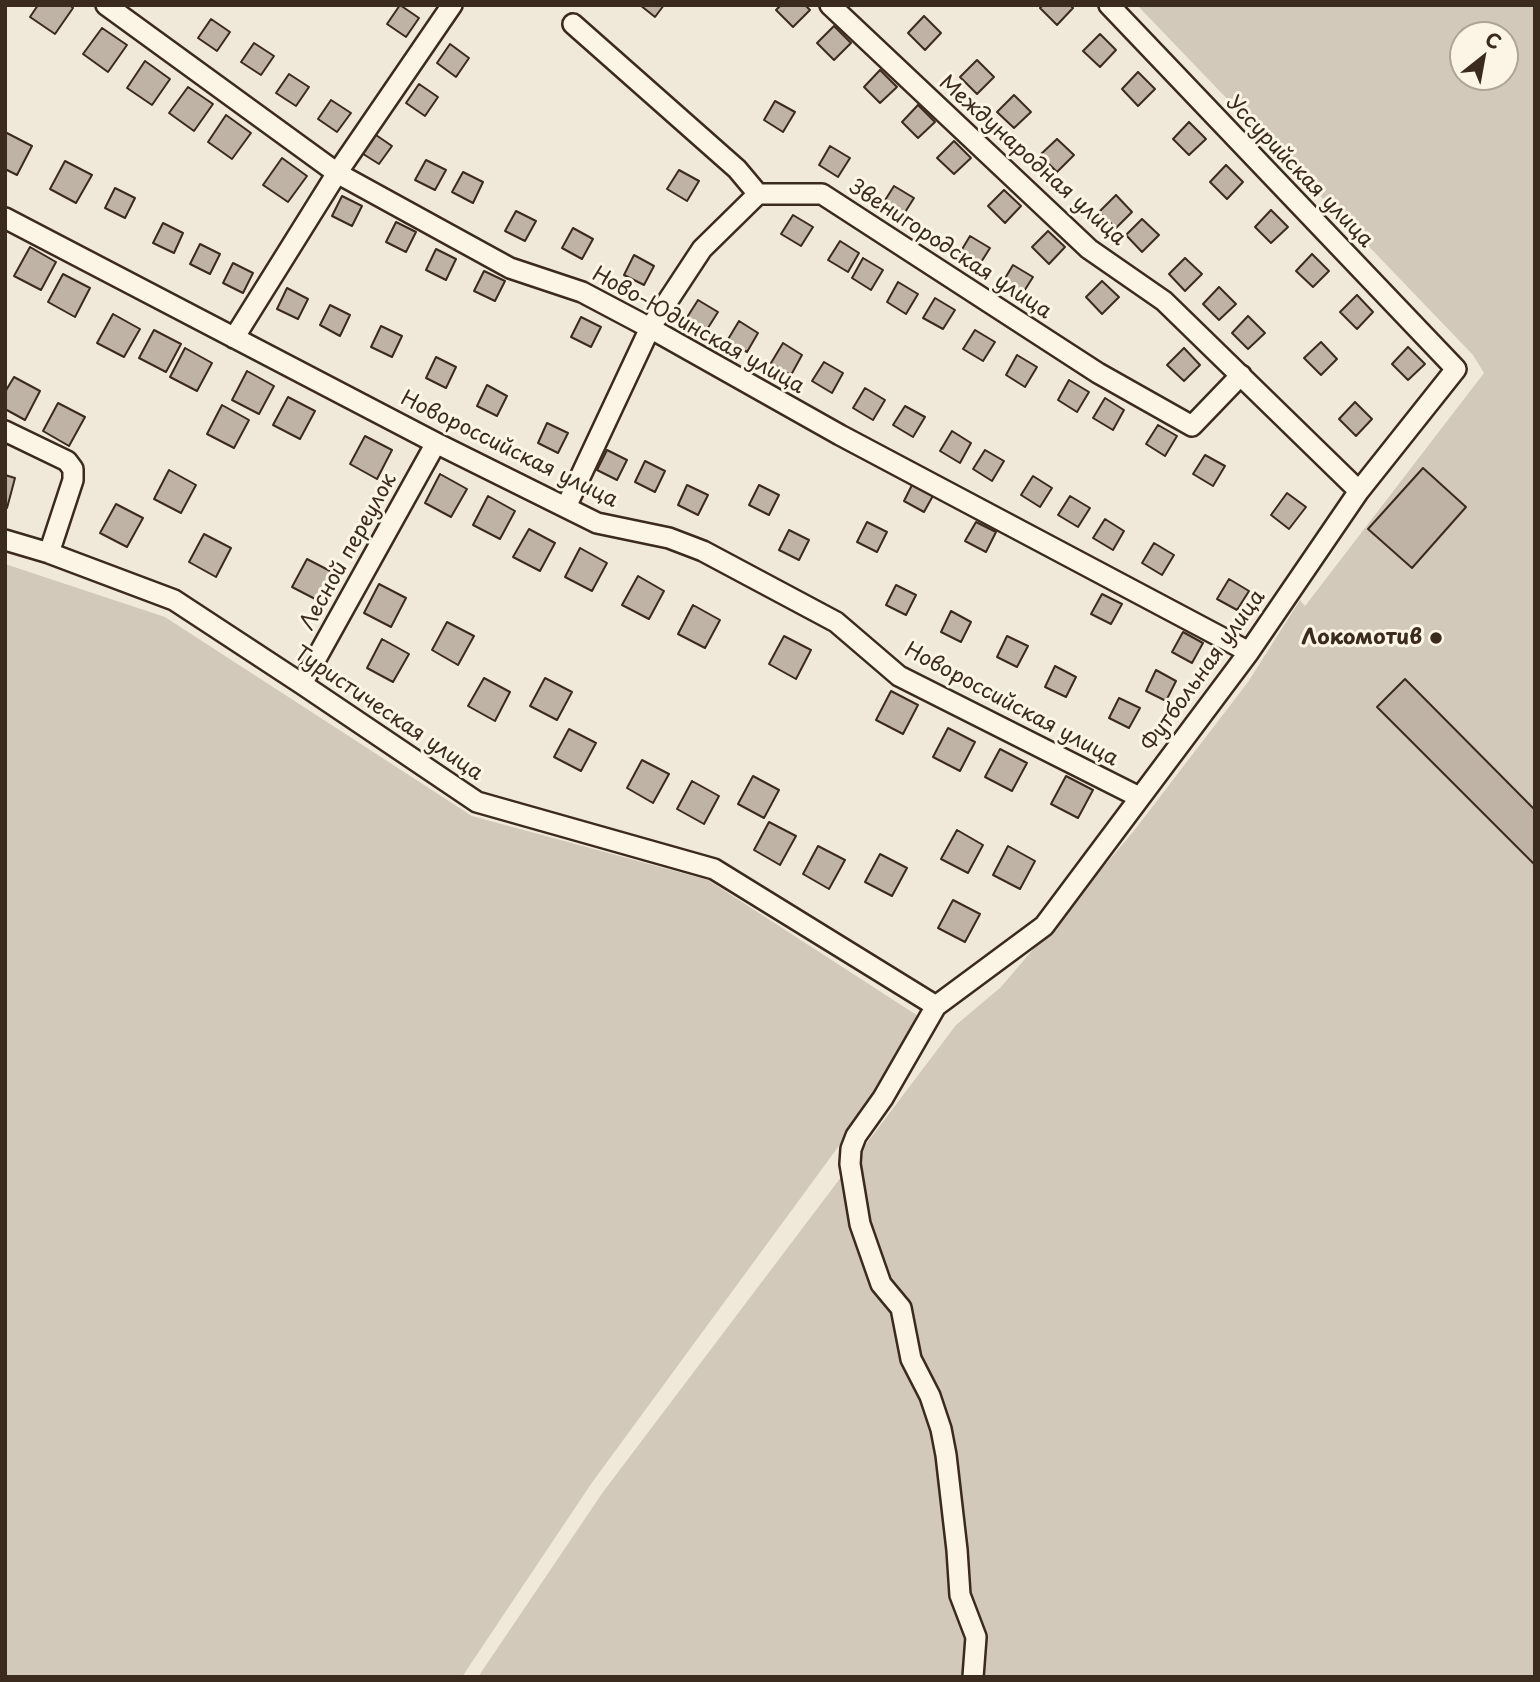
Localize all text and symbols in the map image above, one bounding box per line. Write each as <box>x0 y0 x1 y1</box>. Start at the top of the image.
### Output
north arrow <box>1449 21 1519 91</box>
text: С <box>1480 24 1507 55</box>
street label: Международная улица <box>933 70 1131 252</box>
street label: Уссурийская улица <box>1220 91 1378 253</box>
street label: Звенигородская улица <box>844 175 1056 325</box>
street label: Ново-Юдинская улица <box>587 262 809 400</box>
street label: Новороссийская улица <box>396 386 622 514</box>
street label: Лесной переулок <box>295 469 403 635</box>
street label: Футбольная улица <box>1137 585 1271 757</box>
place label: Локомотив <box>1302 625 1422 651</box>
marker: Локомотив <box>1428 630 1444 646</box>
street label: Новороссийская улица <box>900 638 1122 772</box>
street label: Туристическая улица <box>289 641 487 787</box>

